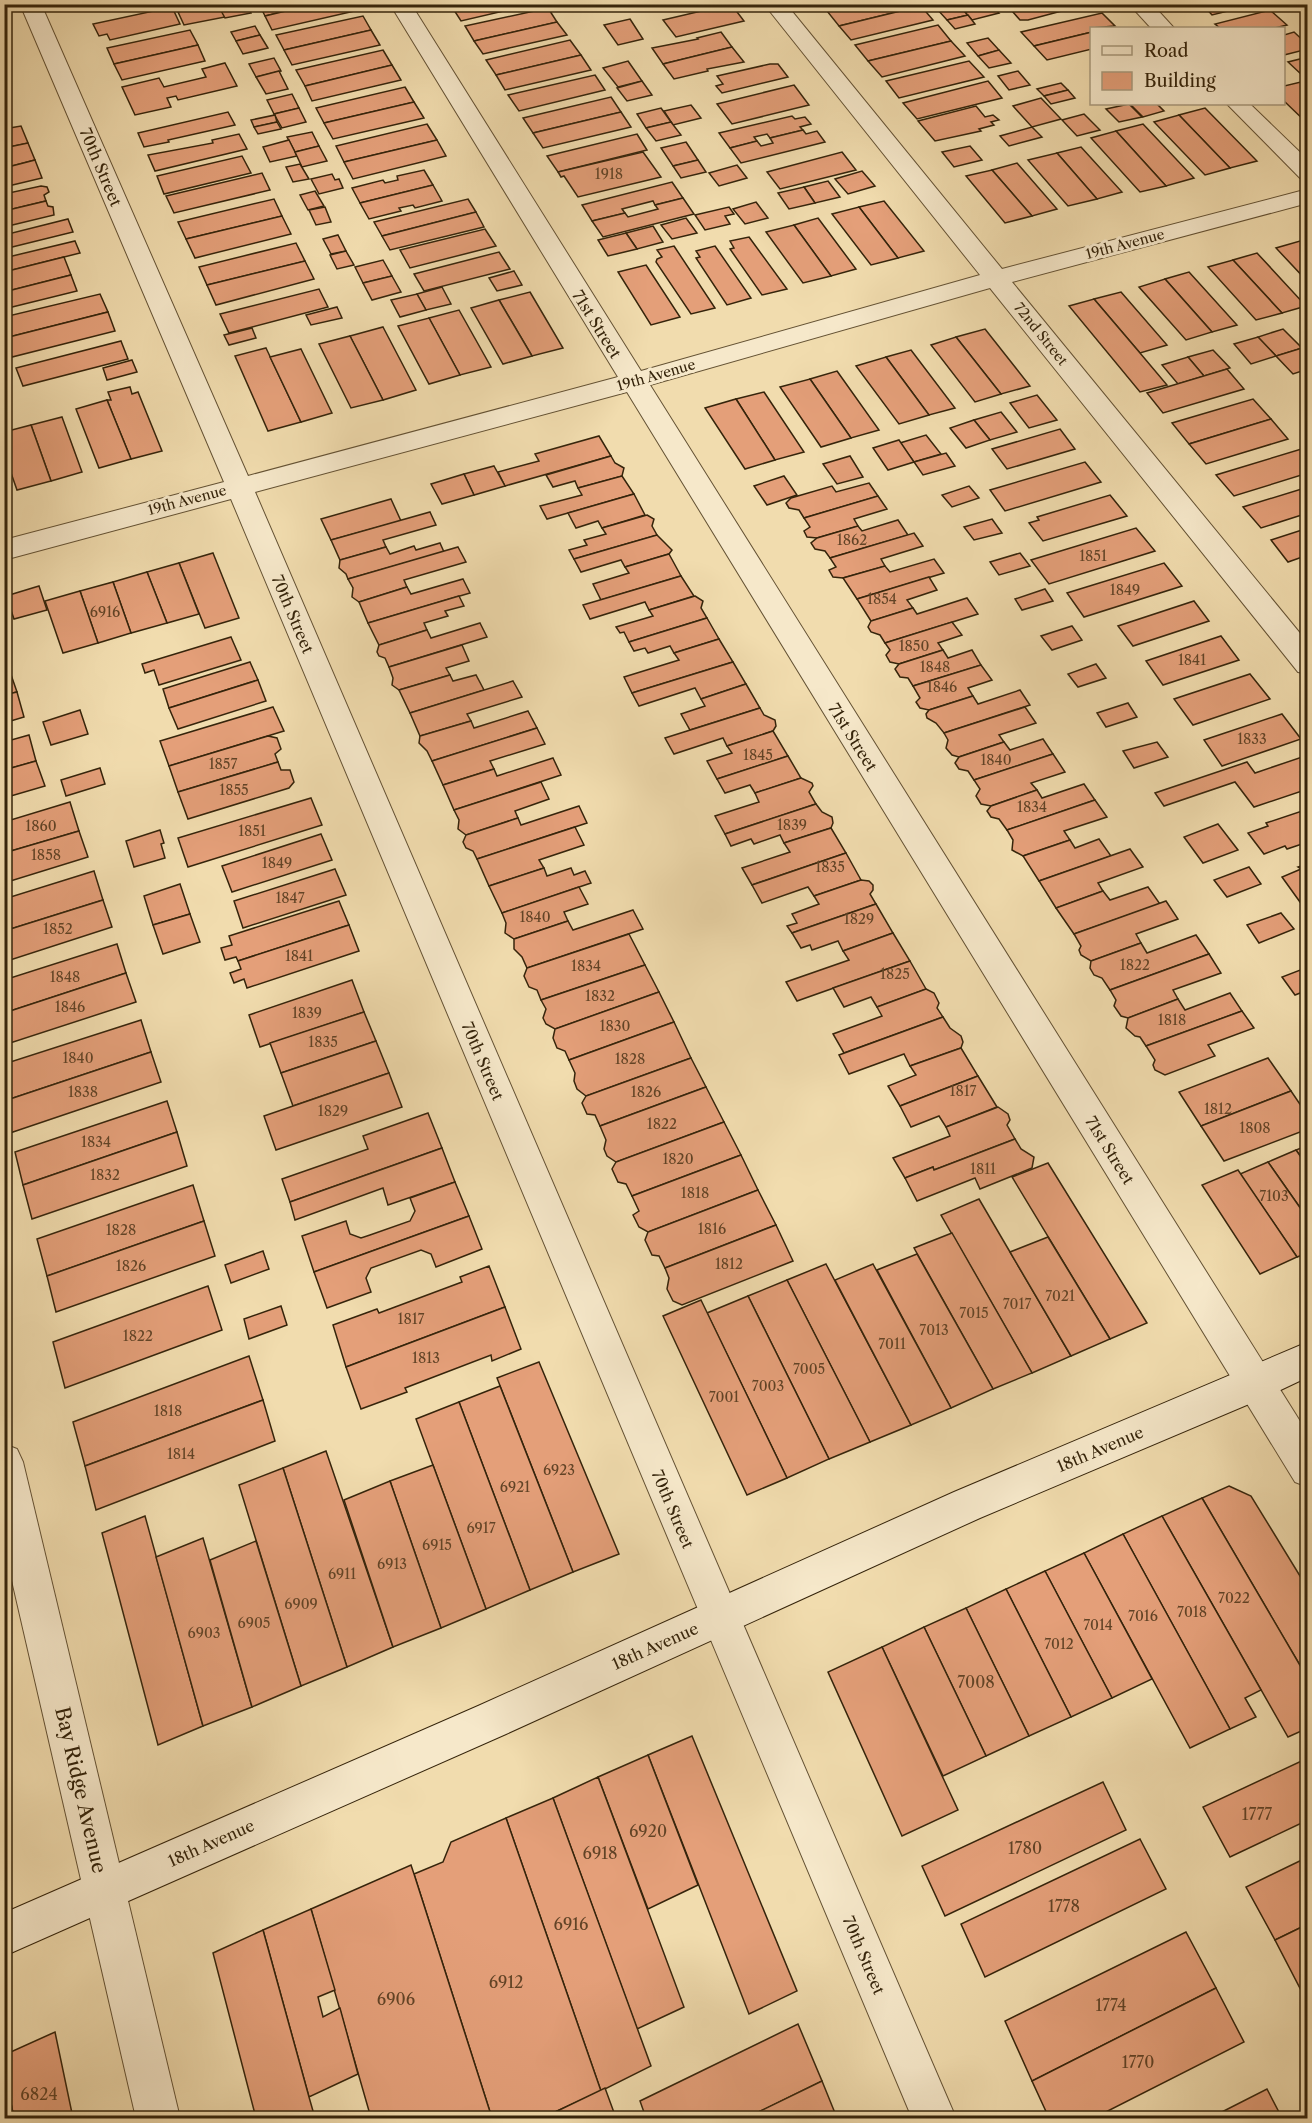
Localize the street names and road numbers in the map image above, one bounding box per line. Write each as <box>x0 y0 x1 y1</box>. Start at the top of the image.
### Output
street label: 70th Street <box>76 125 127 210</box>
street label: 19th Avenue <box>1084 225 1166 263</box>
street label: 71st Street <box>568 286 626 362</box>
street label: 72nd Street <box>1010 299 1072 369</box>
street label: 19th Avenue <box>615 355 697 395</box>
street label: 19th Avenue <box>146 481 228 519</box>
street label: 70th Street <box>268 572 319 657</box>
street label: 71st Street <box>824 699 882 775</box>
street label: 70th Street <box>458 1019 509 1104</box>
street label: 71st Street <box>1081 1112 1139 1188</box>
street label: 18th Avenue <box>1054 1422 1146 1476</box>
street label: 70th Street <box>648 1467 699 1552</box>
street label: 18th Avenue <box>609 1618 701 1674</box>
street label: Bay Ridge Avenue <box>50 1704 112 1876</box>
street label: 18th Avenue <box>165 1815 257 1871</box>
street label: 70th Street <box>839 1913 890 1998</box>

